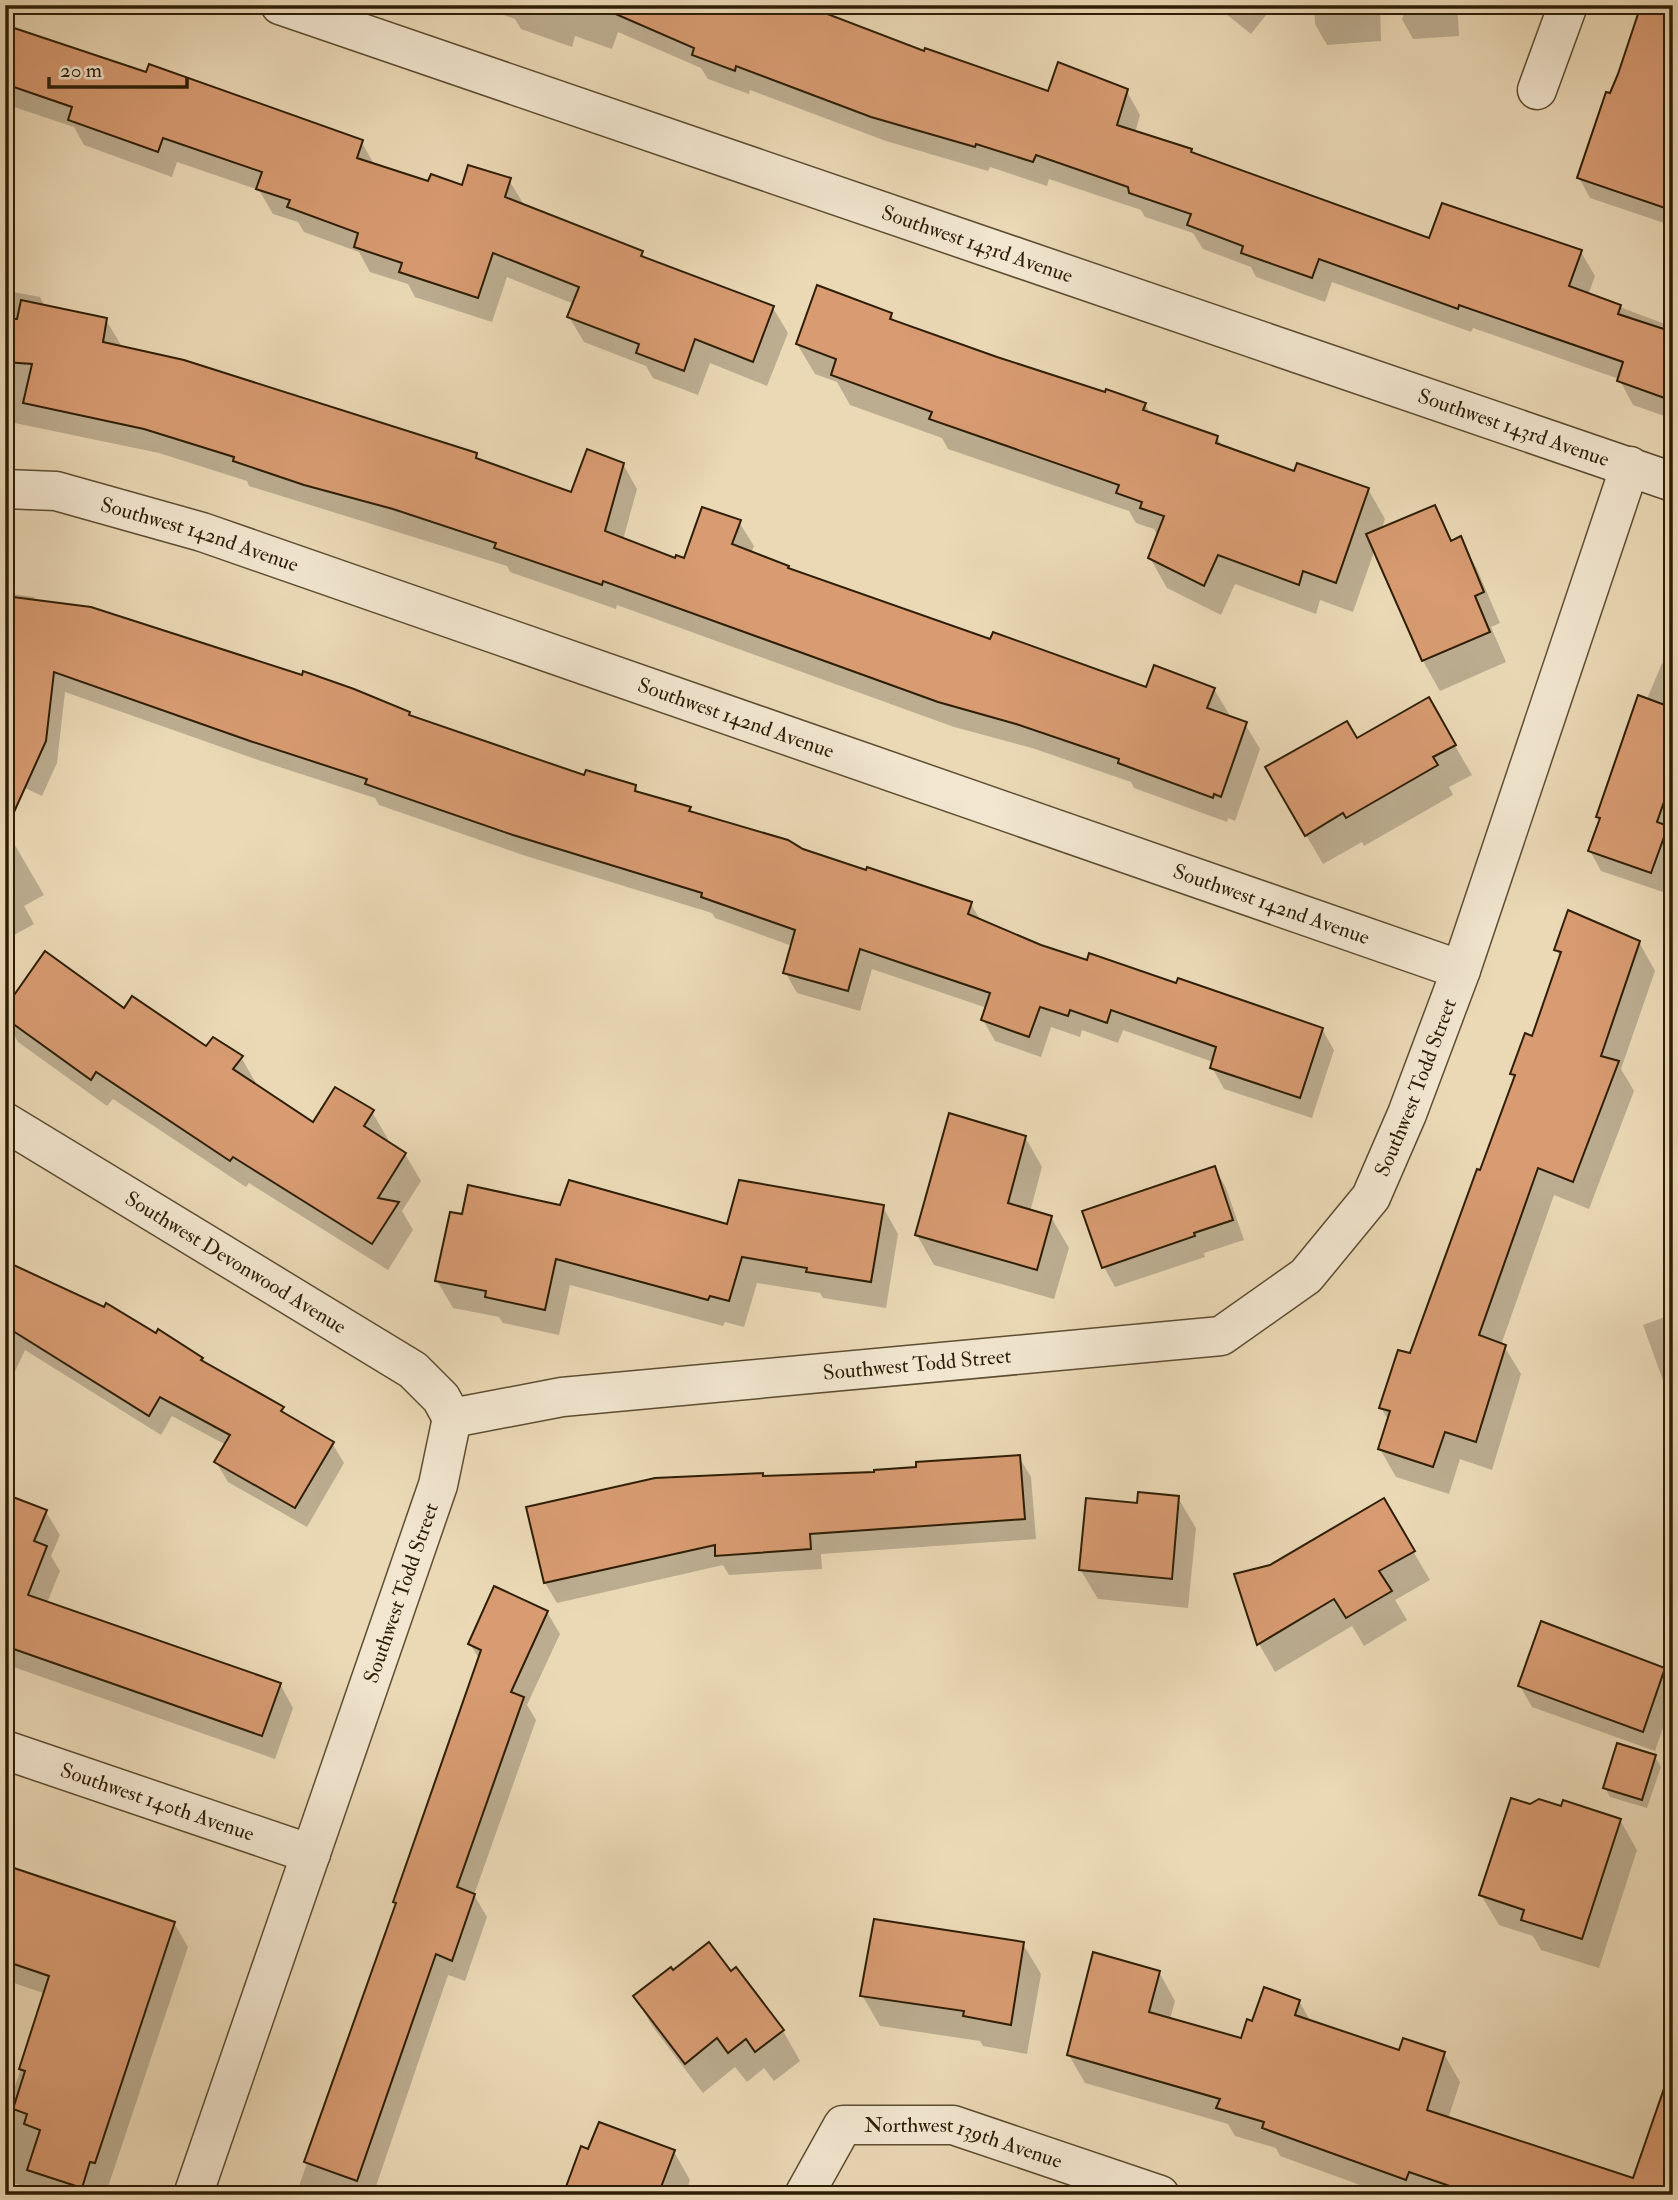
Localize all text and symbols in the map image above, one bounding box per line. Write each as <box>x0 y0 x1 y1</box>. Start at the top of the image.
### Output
scale bar <box>49 46 187 90</box>
text: 20 m <box>60 57 102 84</box>
street label: Southwest 143rd Avenue <box>878 199 1076 290</box>
street label: Southwest 143rd Avenue <box>1414 383 1613 473</box>
street label: Southwest 142nd Avenue <box>97 491 302 579</box>
street label: Southwest 142nd Avenue <box>634 672 838 765</box>
street label: Southwest 142nd Avenue <box>1170 858 1373 951</box>
street label: Southwest Todd Street <box>1369 995 1463 1181</box>
street label: Southwest Devonwood Avenue <box>120 1185 351 1340</box>
street label: Southwest Todd Street <box>822 1342 1013 1387</box>
street label: Southwest Todd Street <box>358 1499 445 1687</box>
street label: Southwest 140th Avenue <box>57 1757 258 1848</box>
street label: Northwest 139th Avenue <box>864 2112 1066 2175</box>

